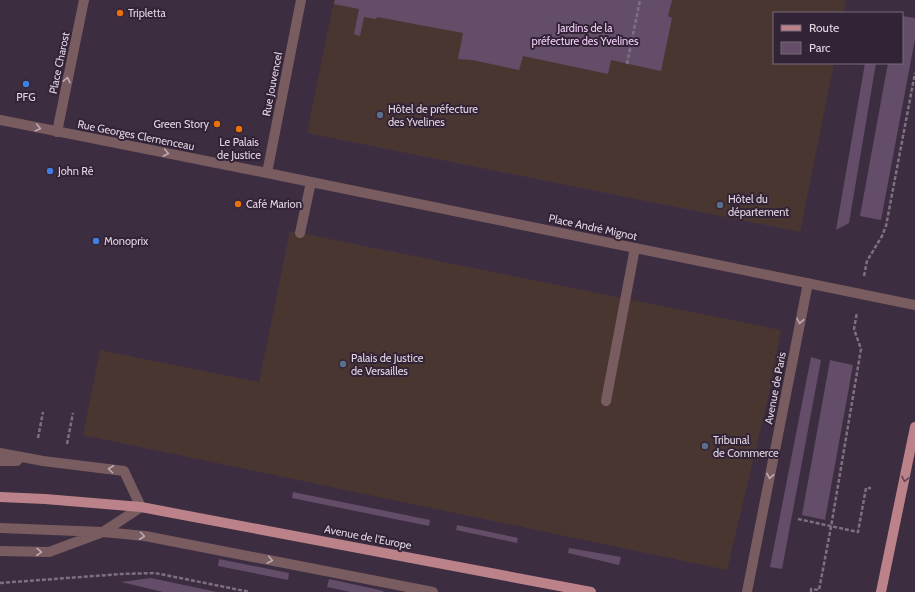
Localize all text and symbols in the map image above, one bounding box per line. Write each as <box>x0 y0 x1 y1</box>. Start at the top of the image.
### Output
place label: Tripletta <box>128 6 166 20</box>
marker: Tripletta <box>115 8 125 18</box>
legend <box>773 12 903 64</box>
text: Route <box>809 20 839 35</box>
park label: Jardins de la préfecture des Yvelines <box>532 21 639 48</box>
street label: Place Charost <box>46 31 72 95</box>
text: Parc <box>809 40 831 55</box>
street label: Rue Jouvencel <box>259 50 285 117</box>
one-way arrow <box>63 77 71 83</box>
marker: PFG <box>21 79 31 89</box>
place label: PFG <box>16 90 36 104</box>
place label: Hôtel de préfecture des Yvelines <box>388 102 478 129</box>
marker: Hôtel de préfecture des Yvelines <box>375 110 385 120</box>
street label: Rue Georges Clemenceau <box>76 117 196 153</box>
place label: Green Story <box>153 117 209 131</box>
marker: Green Story <box>212 119 222 129</box>
one-way arrow <box>35 123 41 132</box>
marker: Le Palais de Justice <box>234 124 244 134</box>
place label: Le Palais de Justice <box>217 135 261 162</box>
one-way arrow <box>163 149 169 157</box>
place label: John Rê <box>57 164 94 178</box>
marker: John Rê <box>45 166 55 176</box>
place label: Hôtel du département <box>728 192 789 219</box>
place label: Café Marion <box>246 197 302 211</box>
marker: Café Marion <box>233 199 243 209</box>
marker: Hôtel du département <box>715 200 725 210</box>
street label: Place André Mignot <box>547 211 639 243</box>
place label: Monoprix <box>104 234 149 248</box>
marker: Monoprix <box>91 236 101 246</box>
one-way arrow <box>796 318 805 325</box>
street label: Avenue de Paris <box>761 350 789 425</box>
place label: Palais de Justice de Versailles <box>351 351 424 378</box>
marker: Palais de Justice de Versailles <box>338 359 348 369</box>
place label: Tribunal de Commerce <box>713 433 779 460</box>
marker: Tribunal de Commerce <box>700 441 710 451</box>
one-way arrow <box>108 465 114 474</box>
one-way arrow <box>766 473 774 480</box>
one-way arrow <box>901 476 909 482</box>
street label: Avenue de l'Europe <box>323 522 413 552</box>
one-way arrow <box>139 531 145 540</box>
one-way arrow <box>36 548 42 556</box>
one-way arrow <box>267 556 273 564</box>

